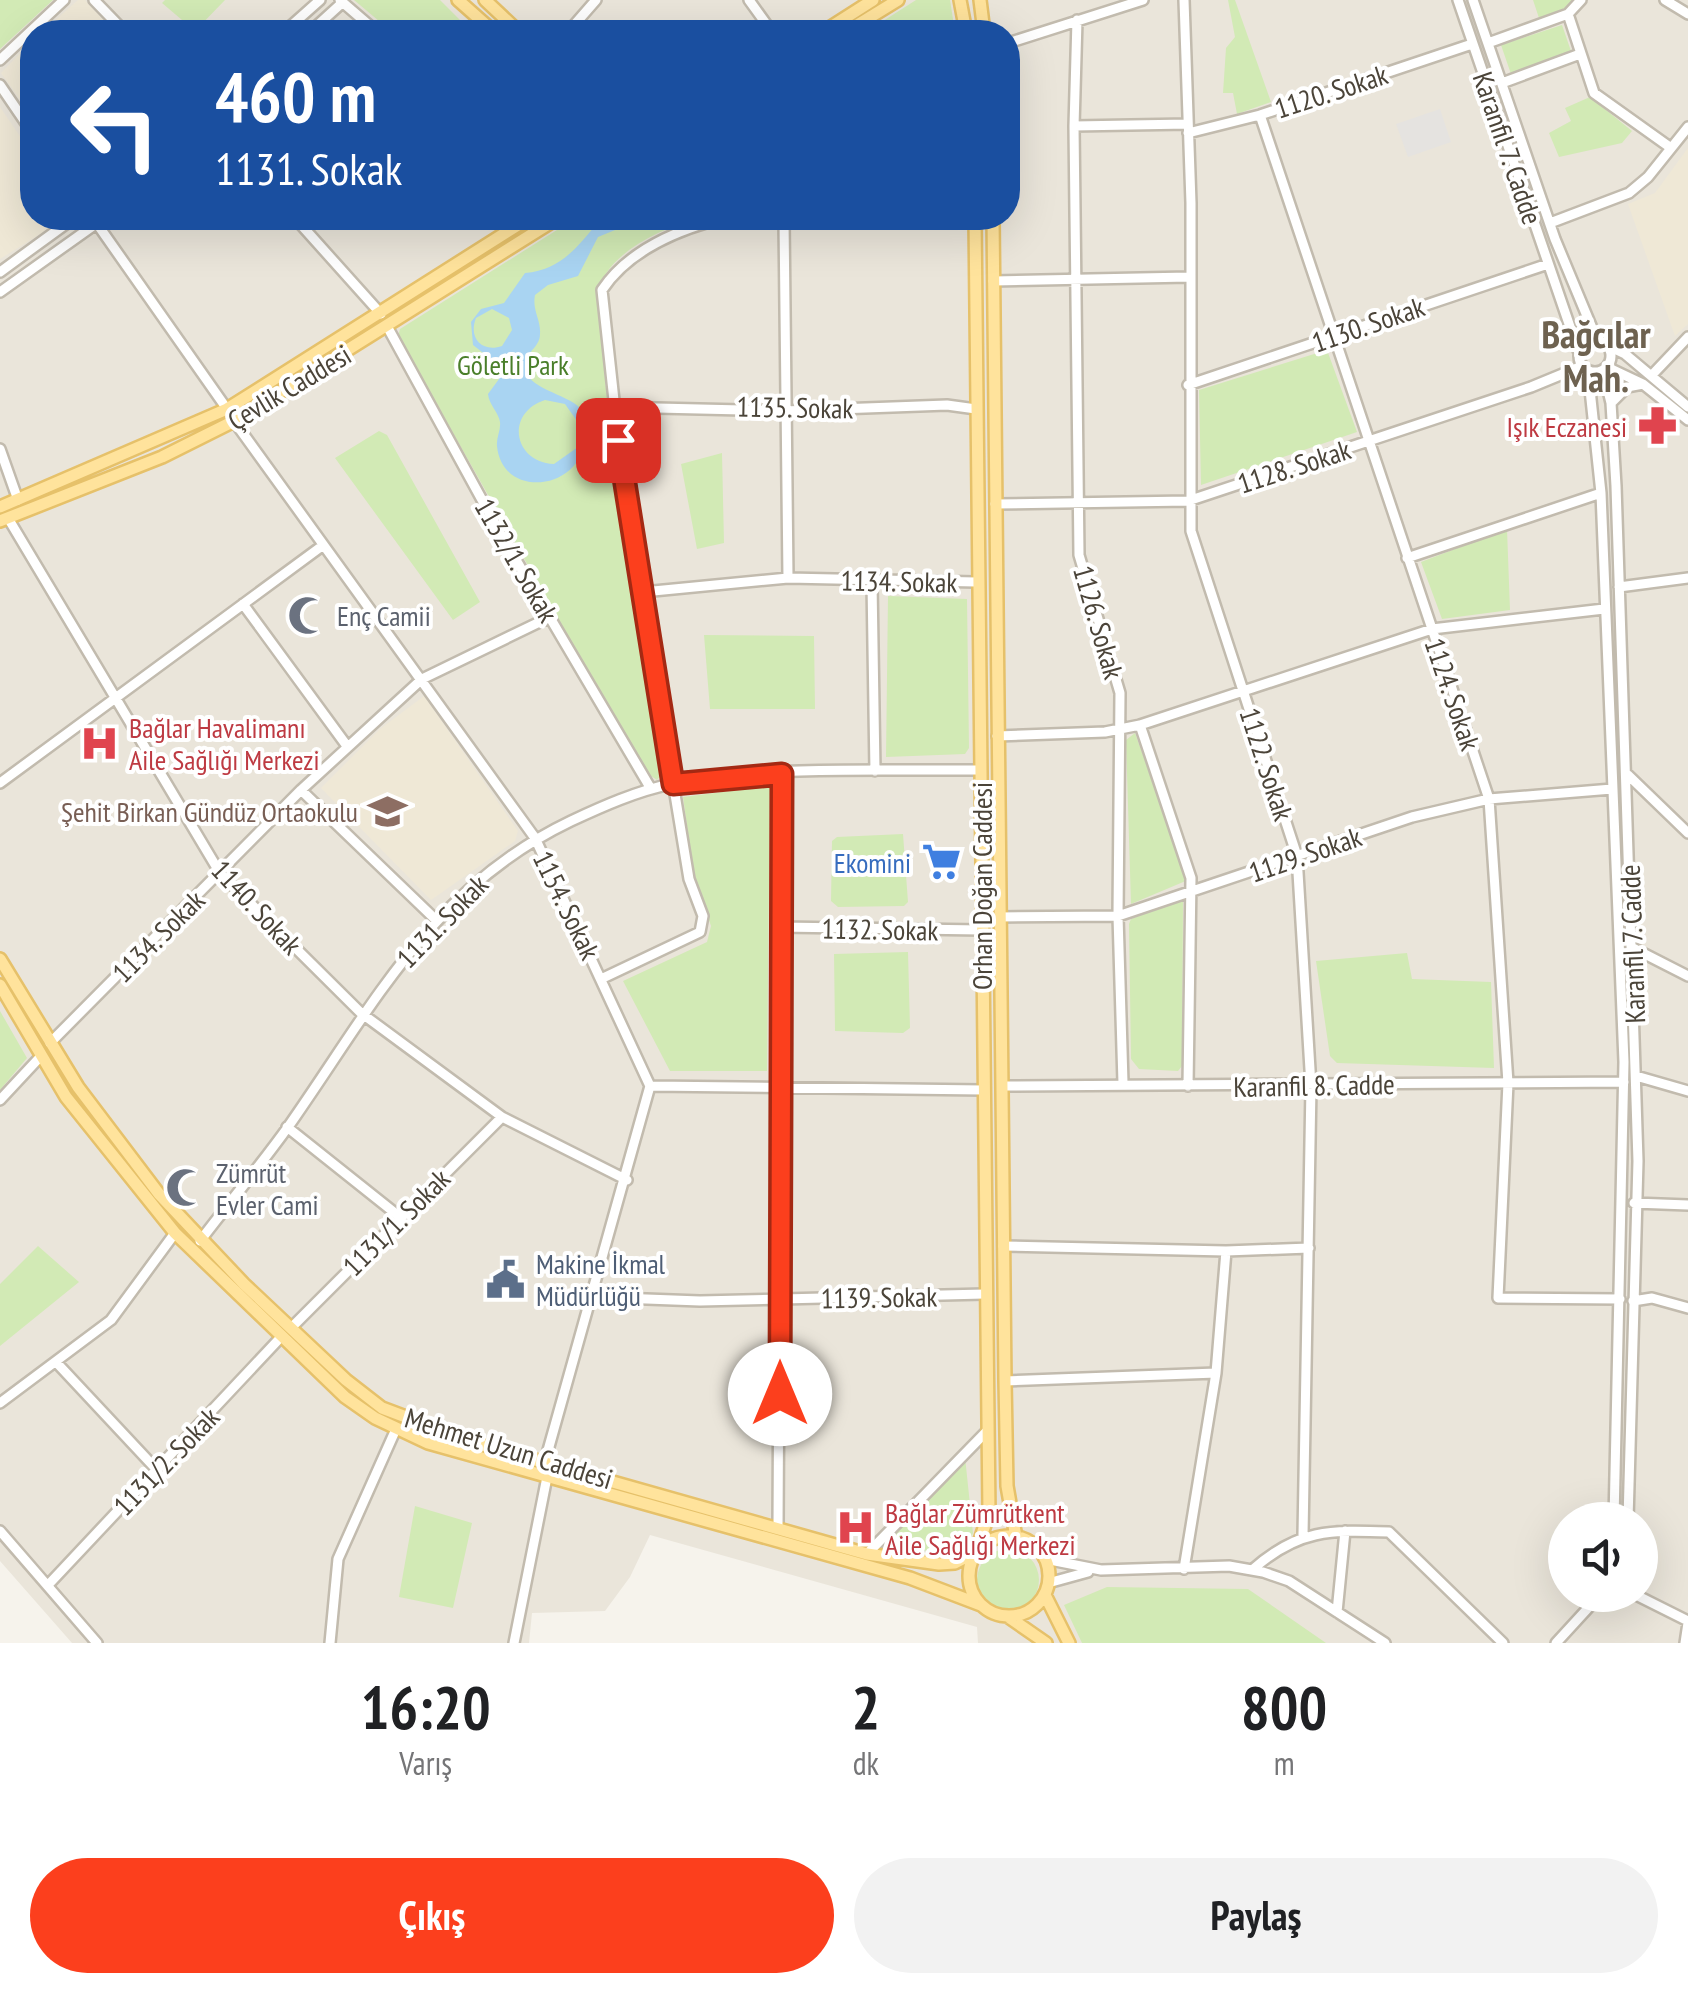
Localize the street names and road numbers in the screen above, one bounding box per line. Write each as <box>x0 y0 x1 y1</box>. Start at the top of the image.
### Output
street label: 1120. Sokak <box>1270 55 1392 127</box>
street label: Karanfil 7. Cadde <box>1465 67 1551 229</box>
street label: 1130. Sokak <box>1307 288 1429 360</box>
street label: Çevlik Caddesi <box>220 336 358 438</box>
street label: 1135. Sokak <box>736 387 854 427</box>
street label: 1128. Sokak <box>1233 430 1355 502</box>
street label: 1132/1. Sokak <box>467 491 567 629</box>
street label: 1134. Sokak <box>840 561 958 601</box>
street label: 1126. Sokak <box>1065 561 1133 683</box>
street label: 1124. Sokak <box>1417 633 1489 755</box>
street label: 1122. Sokak <box>1231 703 1303 825</box>
street label: Orhan Doğan Caddesi <box>963 782 1000 990</box>
street label: 1129. Sokak <box>1244 818 1366 890</box>
street label: 1154. Sokak <box>525 845 609 966</box>
street label: 1140. Sokak <box>204 852 310 962</box>
street label: Karanfil 7. Cadde <box>1611 864 1653 1024</box>
street label: 1131. Sokak <box>388 866 496 976</box>
street label: 1134. Sokak <box>104 882 212 990</box>
street label: 1132. Sokak <box>821 909 939 949</box>
street label: Karanfil 8. Cadde <box>1233 1065 1395 1105</box>
street label: 1131/1. Sokak <box>334 1160 458 1284</box>
street label: 1139. Sokak <box>820 1277 938 1317</box>
street label: 1131/2. Sokak <box>105 1399 227 1523</box>
street label: Mehmet Uzun Caddesi <box>401 1399 617 1497</box>

